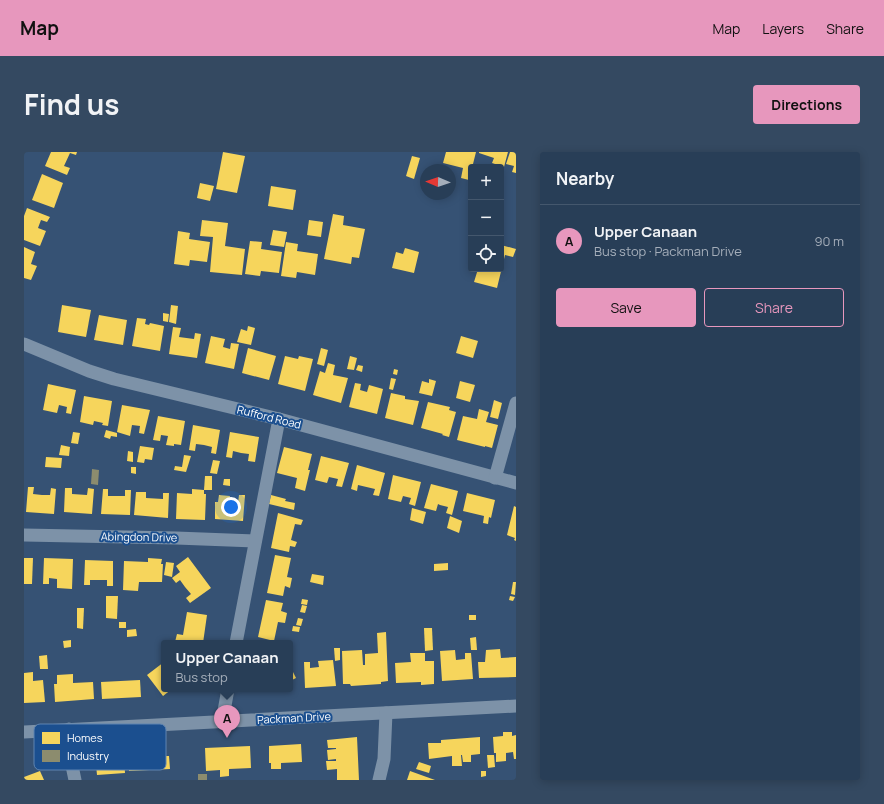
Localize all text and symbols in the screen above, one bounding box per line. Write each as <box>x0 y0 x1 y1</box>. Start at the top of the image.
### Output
text: Map <box>20 15 59 41</box>
text: Map <box>712 19 740 38</box>
text: Layers <box>762 19 804 38</box>
text: Share <box>826 19 864 38</box>
text: Find us <box>24 85 119 123</box>
button: Directions <box>753 85 860 124</box>
north arrow <box>420 164 456 200</box>
map controls <box>468 164 504 272</box>
button: + <box>468 164 504 200</box>
text: Nearby <box>556 167 614 190</box>
button: − <box>468 200 504 236</box>
text: Upper Canaan <box>594 221 697 242</box>
text: A <box>565 232 573 250</box>
text: 90 m <box>814 232 844 250</box>
button: locate <box>468 236 504 272</box>
text: Bus stop · Packman Drive <box>594 242 742 260</box>
button: Save <box>556 288 696 327</box>
button: Share <box>704 288 844 327</box>
street label: Rufford Road <box>235 401 303 432</box>
your location <box>221 497 241 517</box>
street label: Abingdon Drive <box>101 528 178 545</box>
popup <box>161 640 293 692</box>
text: Upper Canaan <box>175 647 279 668</box>
text: Bus stop <box>175 668 228 686</box>
pin: A <box>214 705 240 738</box>
street label: Packman Drive <box>257 708 332 727</box>
legend <box>34 724 166 770</box>
text: Homes <box>67 730 103 745</box>
text: Industry <box>67 748 109 763</box>

